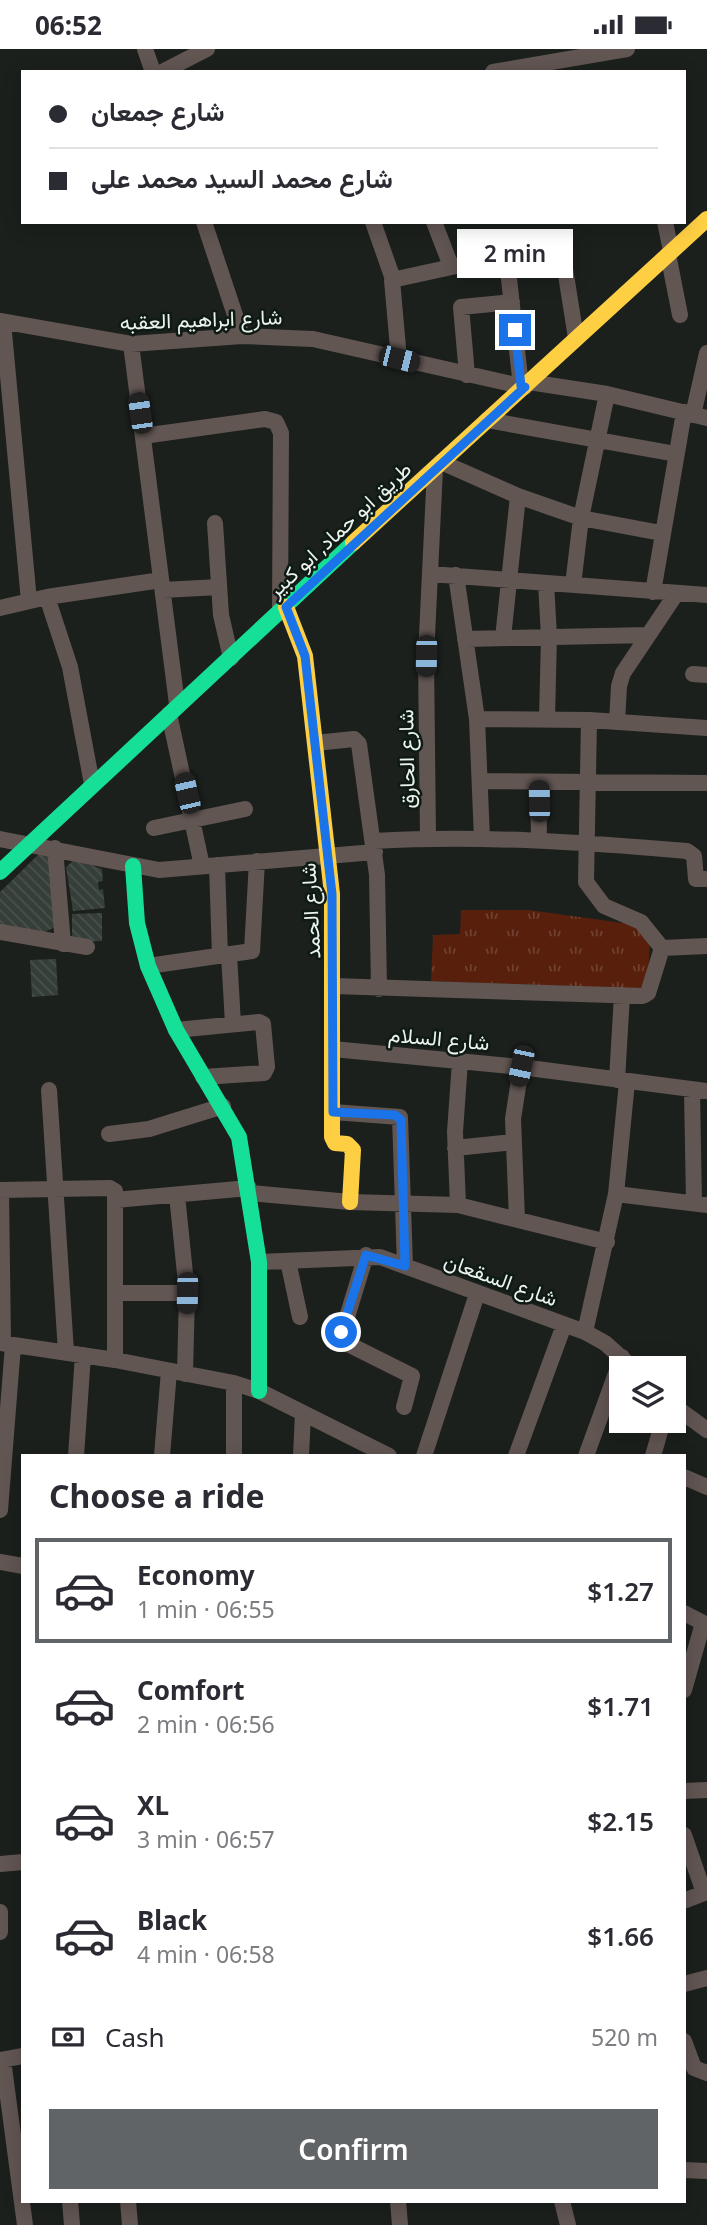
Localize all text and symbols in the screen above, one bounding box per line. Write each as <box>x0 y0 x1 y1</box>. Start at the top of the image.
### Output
text: 06:52 <box>35 7 102 43</box>
text: شارع جمعان <box>91 93 224 129</box>
text: شارع محمد السيد محمد على <box>91 160 393 196</box>
callout: 2 min <box>457 229 573 278</box>
text: 2 min <box>484 237 546 269</box>
street label: شارع ابراهيم العقبه <box>119 302 283 337</box>
route end <box>499 314 531 346</box>
car <box>377 344 422 374</box>
car <box>127 391 154 435</box>
street label: طريق ابو حماد, ابو كبير <box>260 455 417 604</box>
car <box>416 635 437 677</box>
street label: شارع الحارق <box>391 709 422 809</box>
car <box>173 770 202 816</box>
car <box>529 780 550 822</box>
street label: شارع الحمد <box>294 862 327 960</box>
street label: شارع السلام <box>387 1020 491 1057</box>
car <box>507 1043 536 1089</box>
street label: شارع السقعان <box>440 1246 561 1313</box>
car <box>177 1272 198 1314</box>
route start <box>325 1316 357 1348</box>
map controls <box>609 1356 686 1433</box>
button: layers <box>609 1356 686 1433</box>
text: Choose a ride <box>49 1474 265 1517</box>
text: Economy <box>137 1557 255 1593</box>
icon: car <box>53 1559 116 1622</box>
text: $1.27 <box>587 1573 654 1609</box>
text: 1 min · 06:55 <box>137 1593 275 1625</box>
text: Comfort <box>137 1672 245 1708</box>
icon: car <box>53 1674 116 1737</box>
text: $1.71 <box>587 1688 654 1724</box>
text: 2 min · 06:56 <box>137 1708 275 1740</box>
text: XL <box>137 1787 169 1823</box>
icon: car <box>53 1789 116 1852</box>
text: $2.15 <box>587 1803 654 1839</box>
text: 3 min · 06:57 <box>137 1823 275 1855</box>
text: Black <box>137 1902 207 1938</box>
icon: car <box>53 1904 116 1967</box>
text: $1.66 <box>587 1918 654 1954</box>
text: 4 min · 06:58 <box>137 1938 275 1970</box>
icon: cash <box>49 2018 87 2056</box>
text: Cash <box>105 2019 165 2055</box>
text: 520 m <box>591 2021 658 2053</box>
button: Confirm <box>49 2109 658 2189</box>

